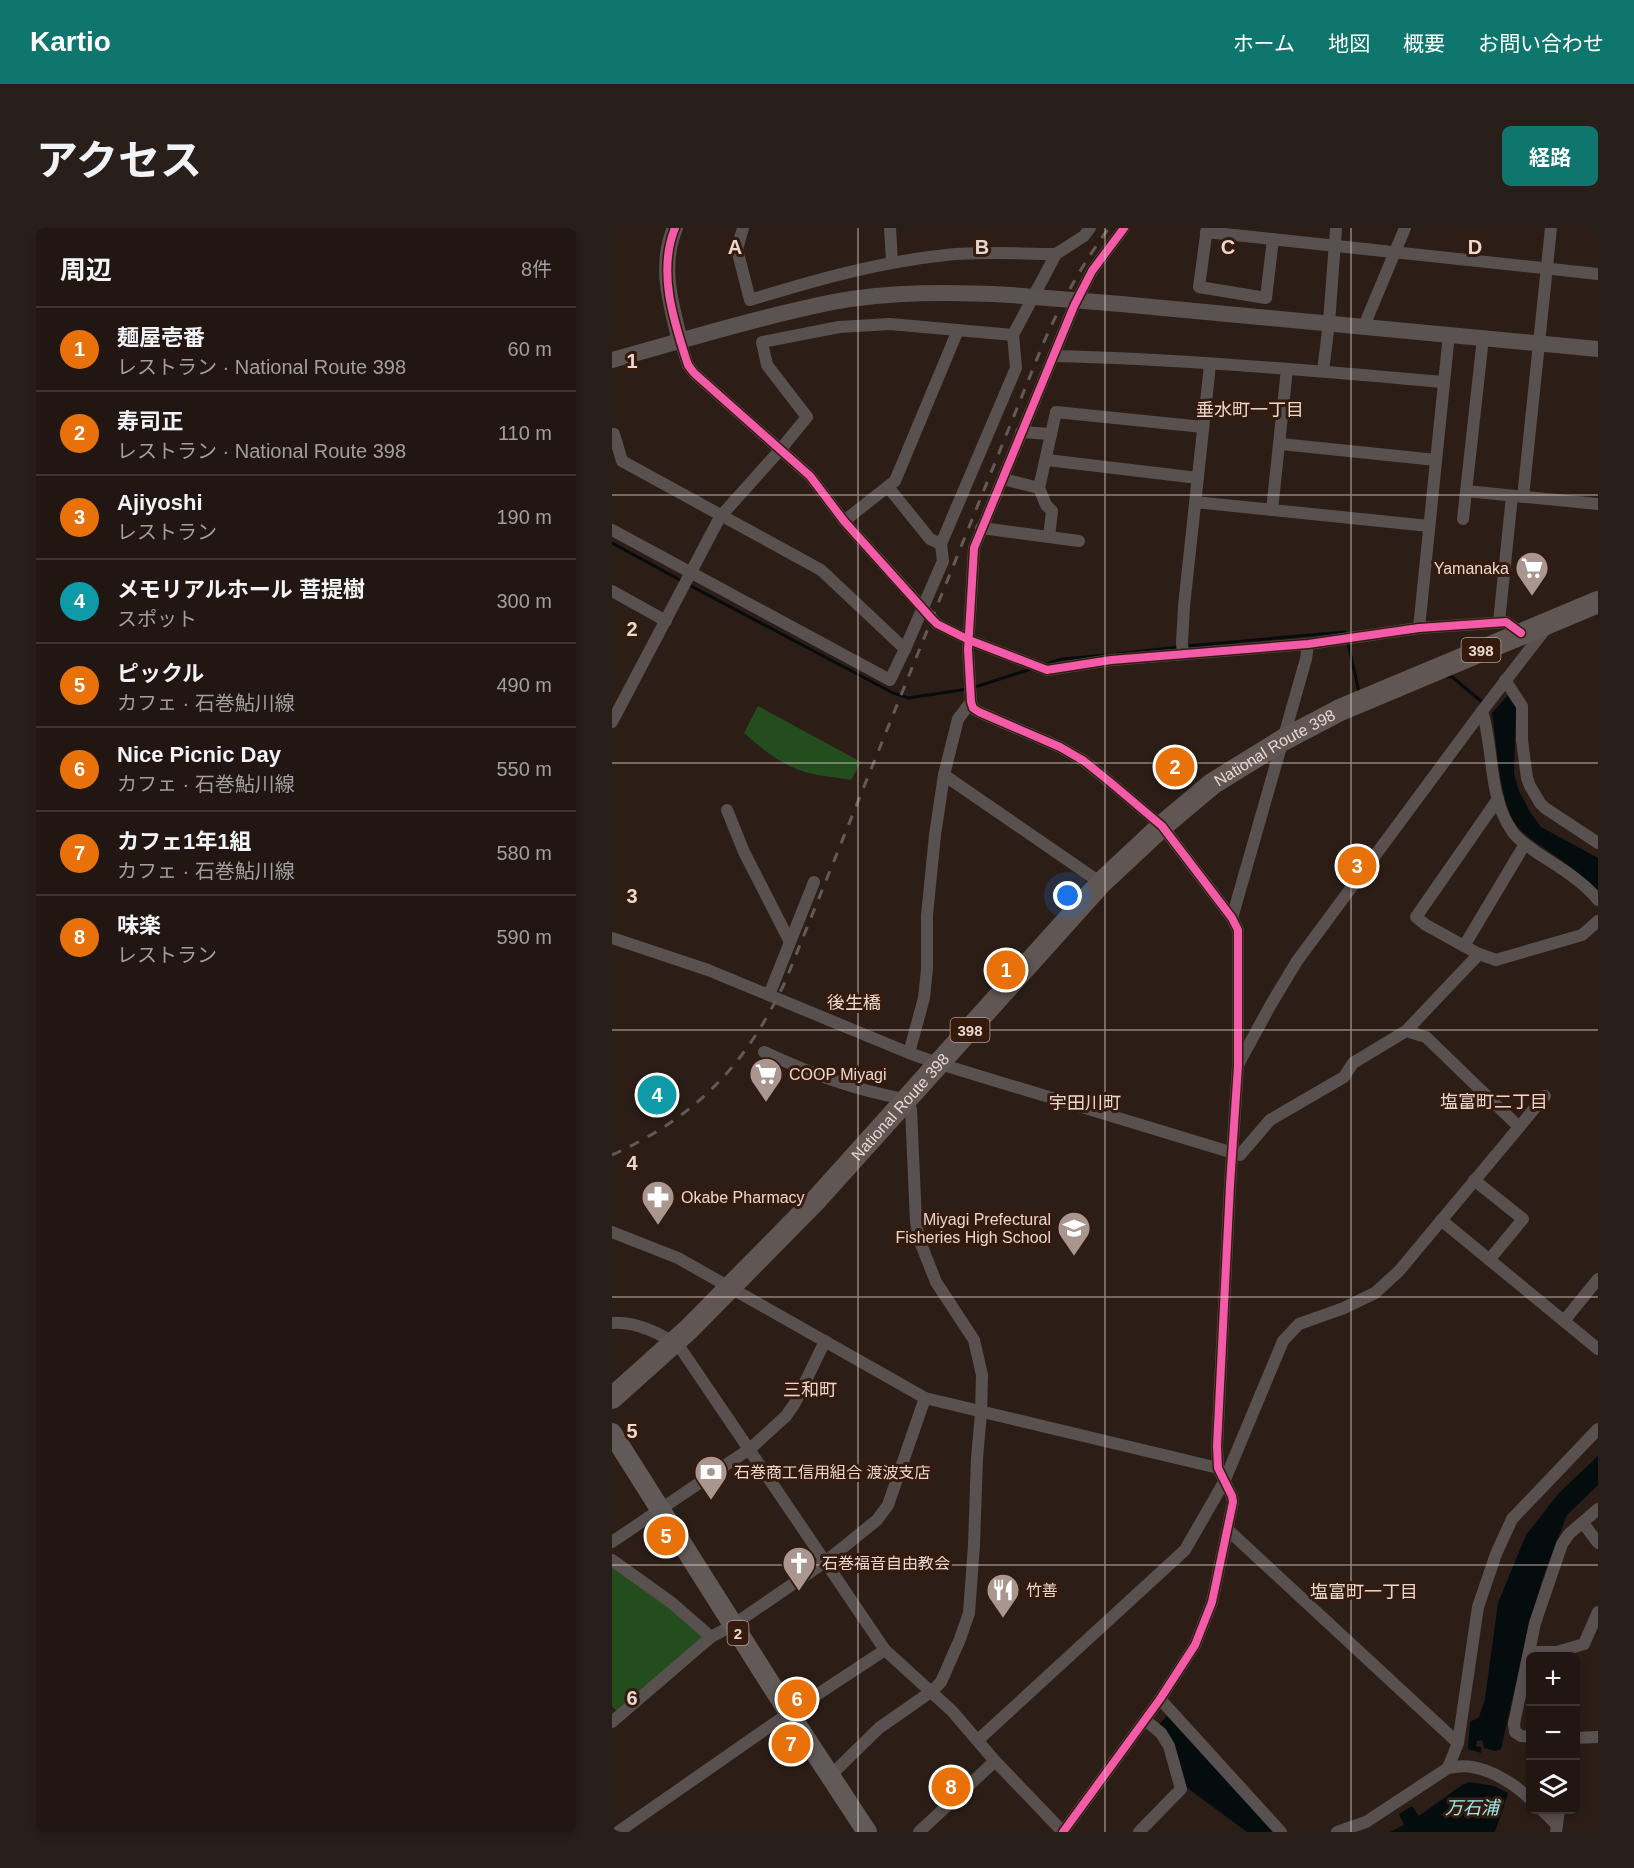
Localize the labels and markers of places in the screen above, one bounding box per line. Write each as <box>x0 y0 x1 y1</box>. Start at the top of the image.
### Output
supermarket icon: Yamanaka <box>1514 550 1550 597</box>
place label: Yamanaka <box>1434 560 1509 577</box>
pin: 2 <box>1156 744 1194 790</box>
pin: 3 <box>1338 844 1376 888</box>
pin: 1 <box>986 948 1026 992</box>
supermarket icon: COOP Miyagi <box>748 1056 784 1103</box>
place label: COOP Miyagi <box>789 1066 887 1083</box>
pin: 4 <box>638 1072 676 1118</box>
pharmacy icon: Okabe Pharmacy <box>640 1179 676 1226</box>
place label: Okabe Pharmacy <box>681 1189 805 1206</box>
school or university icon: Miyagi Prefectural Fisheries High School <box>1056 1210 1092 1257</box>
place label: Miyagi Prefectural Fisheries High School <box>895 1211 1051 1246</box>
bank icon: 石巻商工信用組合 渡波支店 <box>693 1454 729 1501</box>
place label: 石巻商工信用組合 渡波支店 <box>734 1464 930 1481</box>
pin: 5 <box>646 1514 686 1558</box>
church icon: 石巻福音自由教会 <box>781 1545 817 1592</box>
place label: 石巻福音自由教会 <box>822 1555 950 1572</box>
restaurant icon: 竹善 <box>985 1572 1021 1619</box>
place label: 竹善 <box>1026 1582 1058 1599</box>
pin: 6 <box>778 1676 816 1722</box>
pin: 7 <box>772 1722 810 1766</box>
pin: 8 <box>932 1764 970 1810</box>

